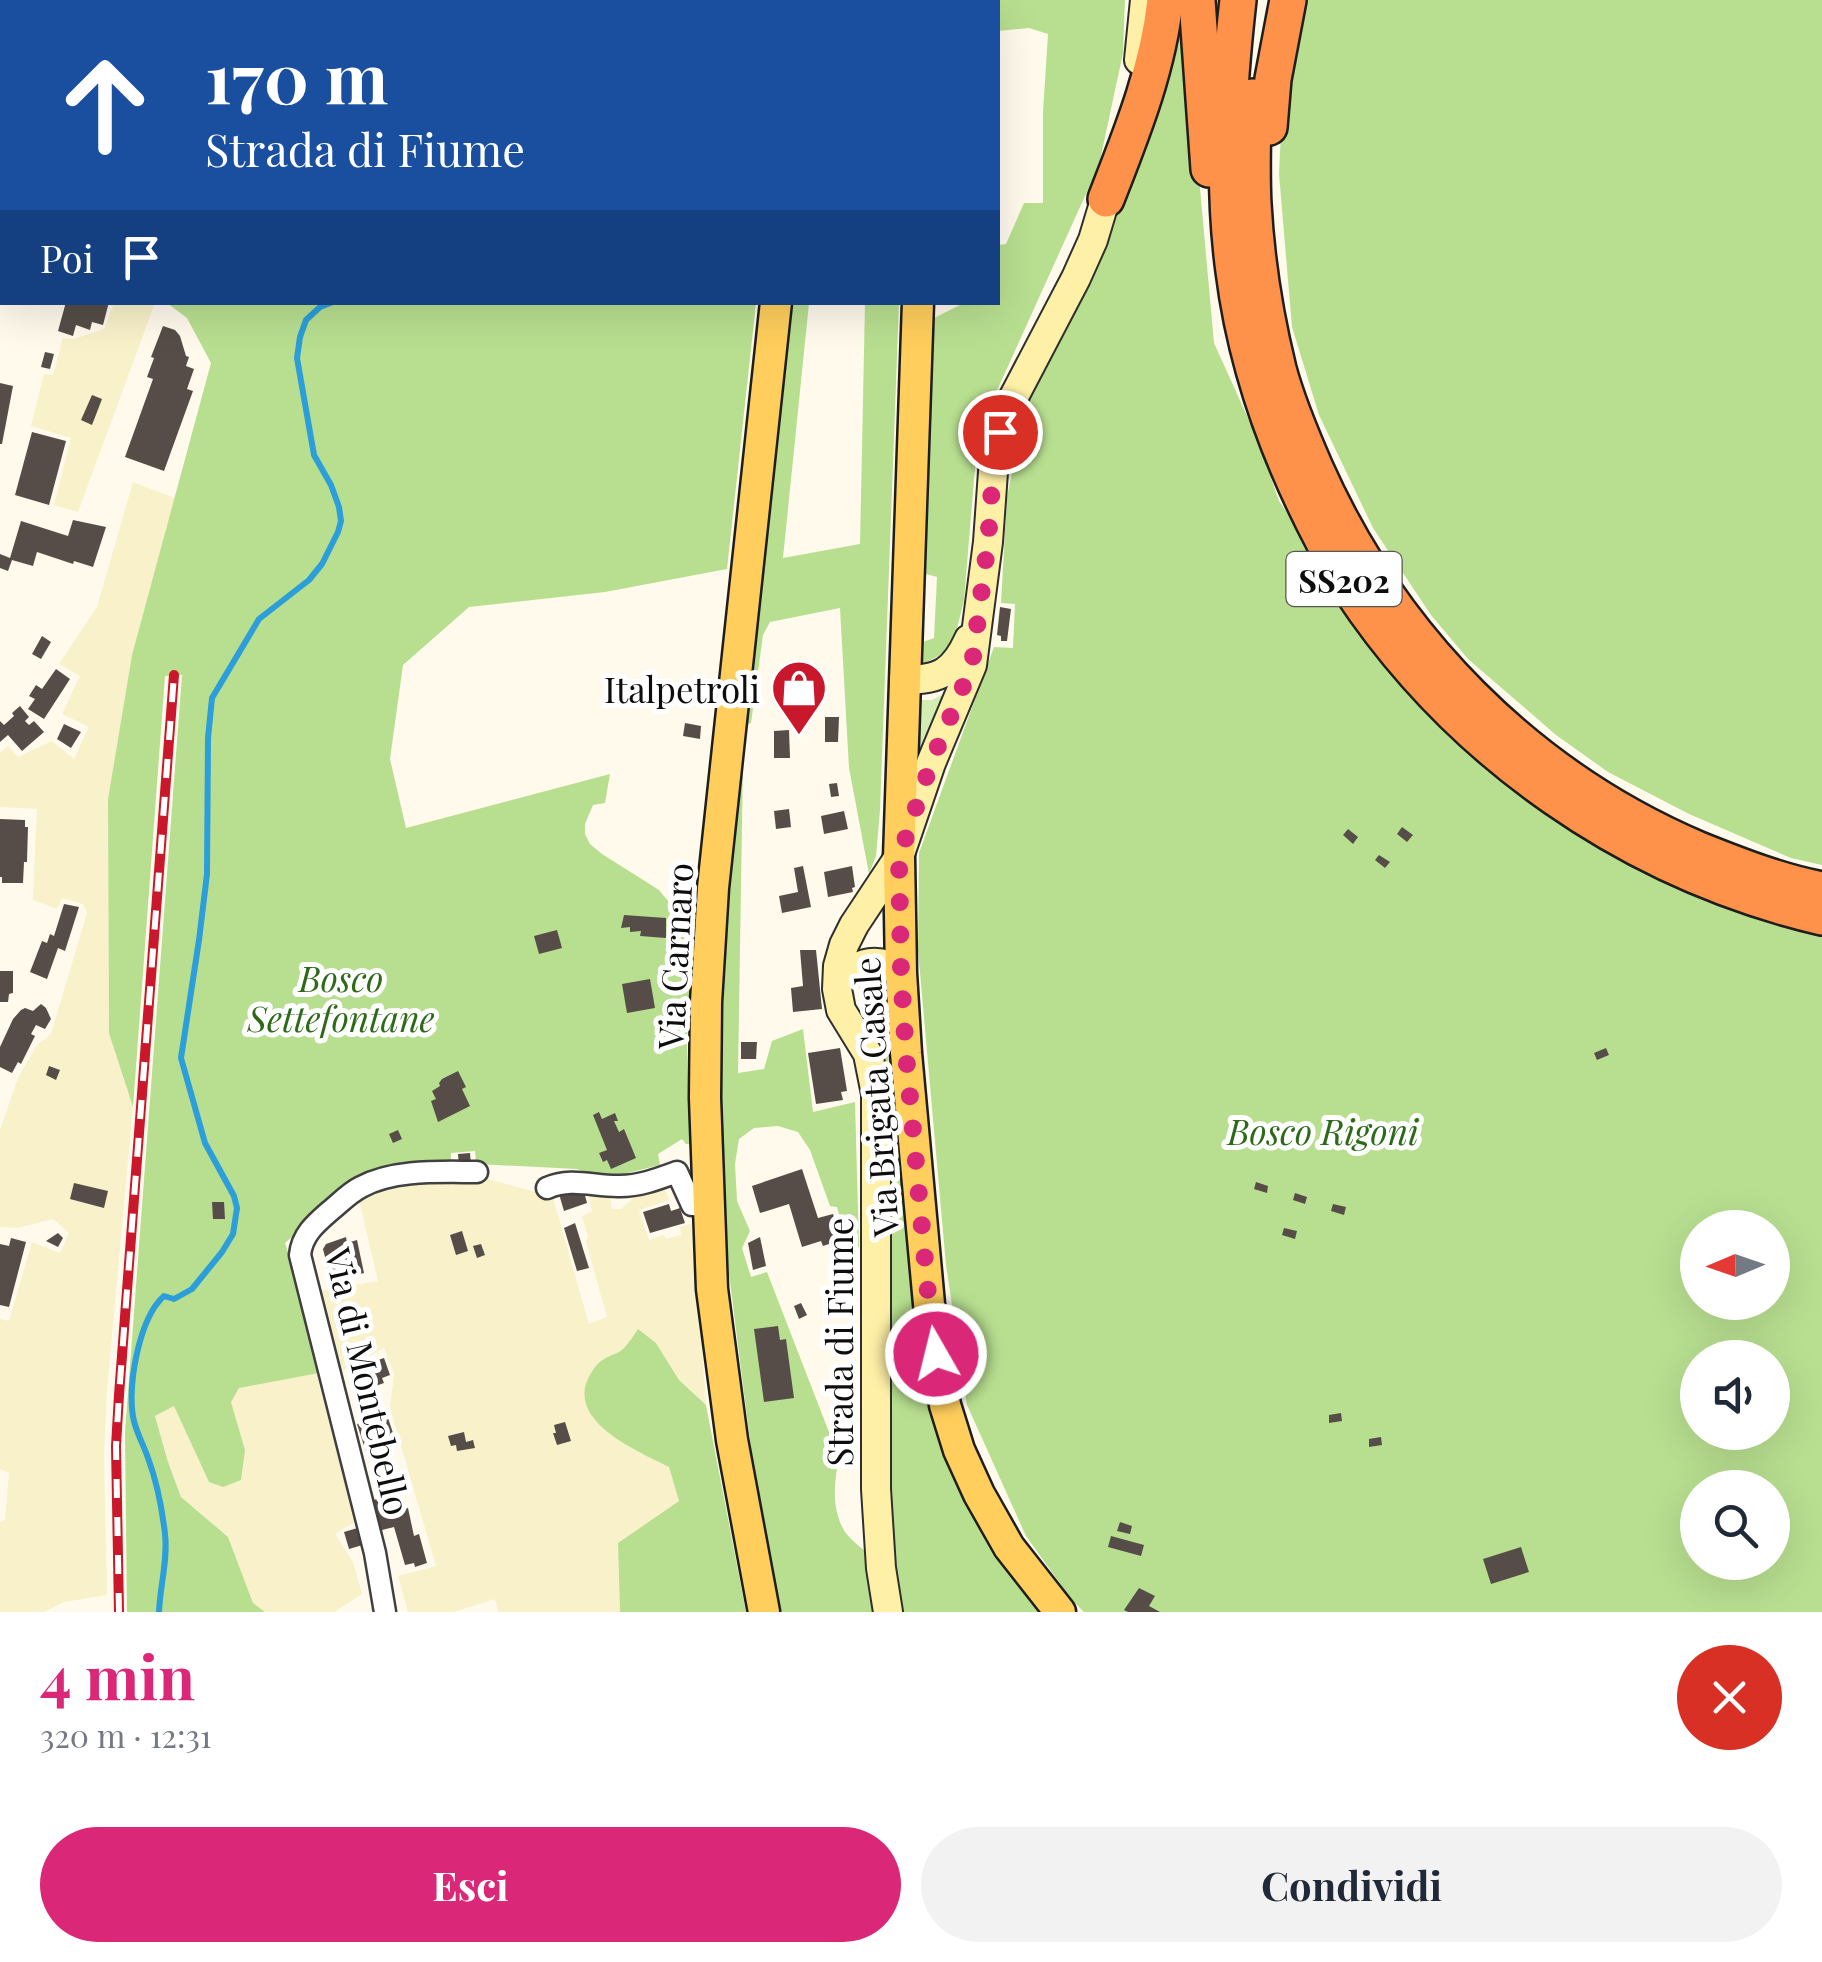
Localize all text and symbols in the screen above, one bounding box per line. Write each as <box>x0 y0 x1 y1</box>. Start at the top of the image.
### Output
text: 170 m <box>205 28 388 122</box>
icon: ahead <box>40 40 170 170</box>
text: Strada di Fiume <box>205 118 525 178</box>
icon: arrive <box>114 230 169 285</box>
text: Poi <box>40 232 94 283</box>
pin <box>958 390 1043 475</box>
icon: arrive <box>973 405 1028 460</box>
road number: SS202 <box>1286 552 1402 606</box>
shop icon: Italpetroli <box>769 658 829 737</box>
place label: Italpetroli <box>604 665 760 712</box>
street label: Via Carnaro <box>646 862 702 1051</box>
park label: Bosco Settefontane <box>247 954 434 1041</box>
street label: Via Brigata Casale <box>842 956 908 1239</box>
park label: Bosco Rigoni <box>1225 1107 1420 1154</box>
north arrow <box>1680 1210 1790 1320</box>
map controls <box>1680 1210 1790 1580</box>
street label: Strada di Fiume <box>815 1218 862 1466</box>
street label: Via di Montebello <box>315 1242 423 1519</box>
position arrow <box>884 1302 988 1406</box>
button: sound <box>1680 1340 1790 1450</box>
button: search <box>1680 1470 1790 1580</box>
text: 4 min <box>40 1635 195 1715</box>
button: close <box>1677 1645 1782 1750</box>
text: 320 m · 12:31 <box>40 1713 212 1756</box>
button: Esci <box>40 1827 901 1942</box>
button: Condividi <box>921 1827 1782 1942</box>

